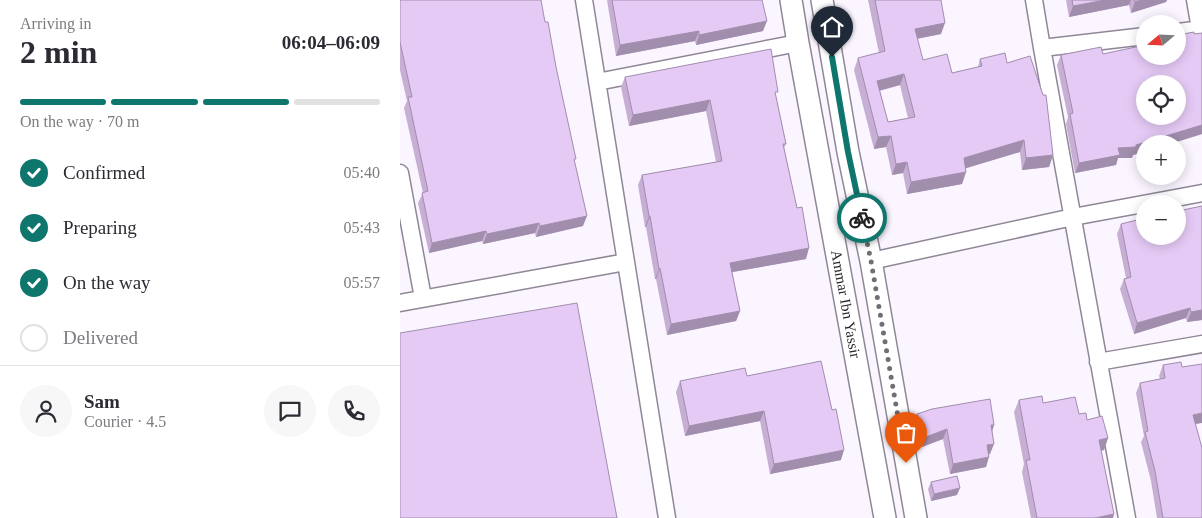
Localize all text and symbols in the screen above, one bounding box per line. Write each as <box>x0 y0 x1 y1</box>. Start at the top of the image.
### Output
pin <box>811 6 853 57</box>
icon: home <box>818 13 846 41</box>
text: Arriving in <box>20 15 92 32</box>
north arrow <box>1136 15 1186 65</box>
map controls <box>1136 15 1186 245</box>
text: 06:04–06:09 <box>282 32 380 53</box>
text: 2 min <box>20 34 97 70</box>
button: locate <box>1136 75 1186 125</box>
text: On the way · 70 m <box>20 113 140 130</box>
button: + <box>1136 135 1186 185</box>
icon: check <box>20 159 48 187</box>
text: Confirmed <box>63 162 145 183</box>
text: 05:40 <box>344 164 380 181</box>
courier <box>837 193 887 243</box>
button: − <box>1136 195 1186 245</box>
icon: bike <box>848 204 876 232</box>
icon: check <box>20 214 48 242</box>
text: Preparing <box>63 217 137 238</box>
text: 05:43 <box>344 219 380 236</box>
street label: Ammar Ibn Yassir <box>828 249 864 359</box>
icon: check <box>20 269 48 297</box>
text: On the way <box>63 272 151 293</box>
text: 05:57 <box>344 274 380 291</box>
text: Delivered <box>63 327 138 348</box>
button: person <box>20 385 72 437</box>
button: chat <box>264 385 316 437</box>
button: phone <box>328 385 380 437</box>
text: Sam <box>84 391 120 412</box>
pin <box>885 412 927 463</box>
text: Courier · 4.5 <box>84 413 166 430</box>
icon: bag <box>892 419 920 447</box>

